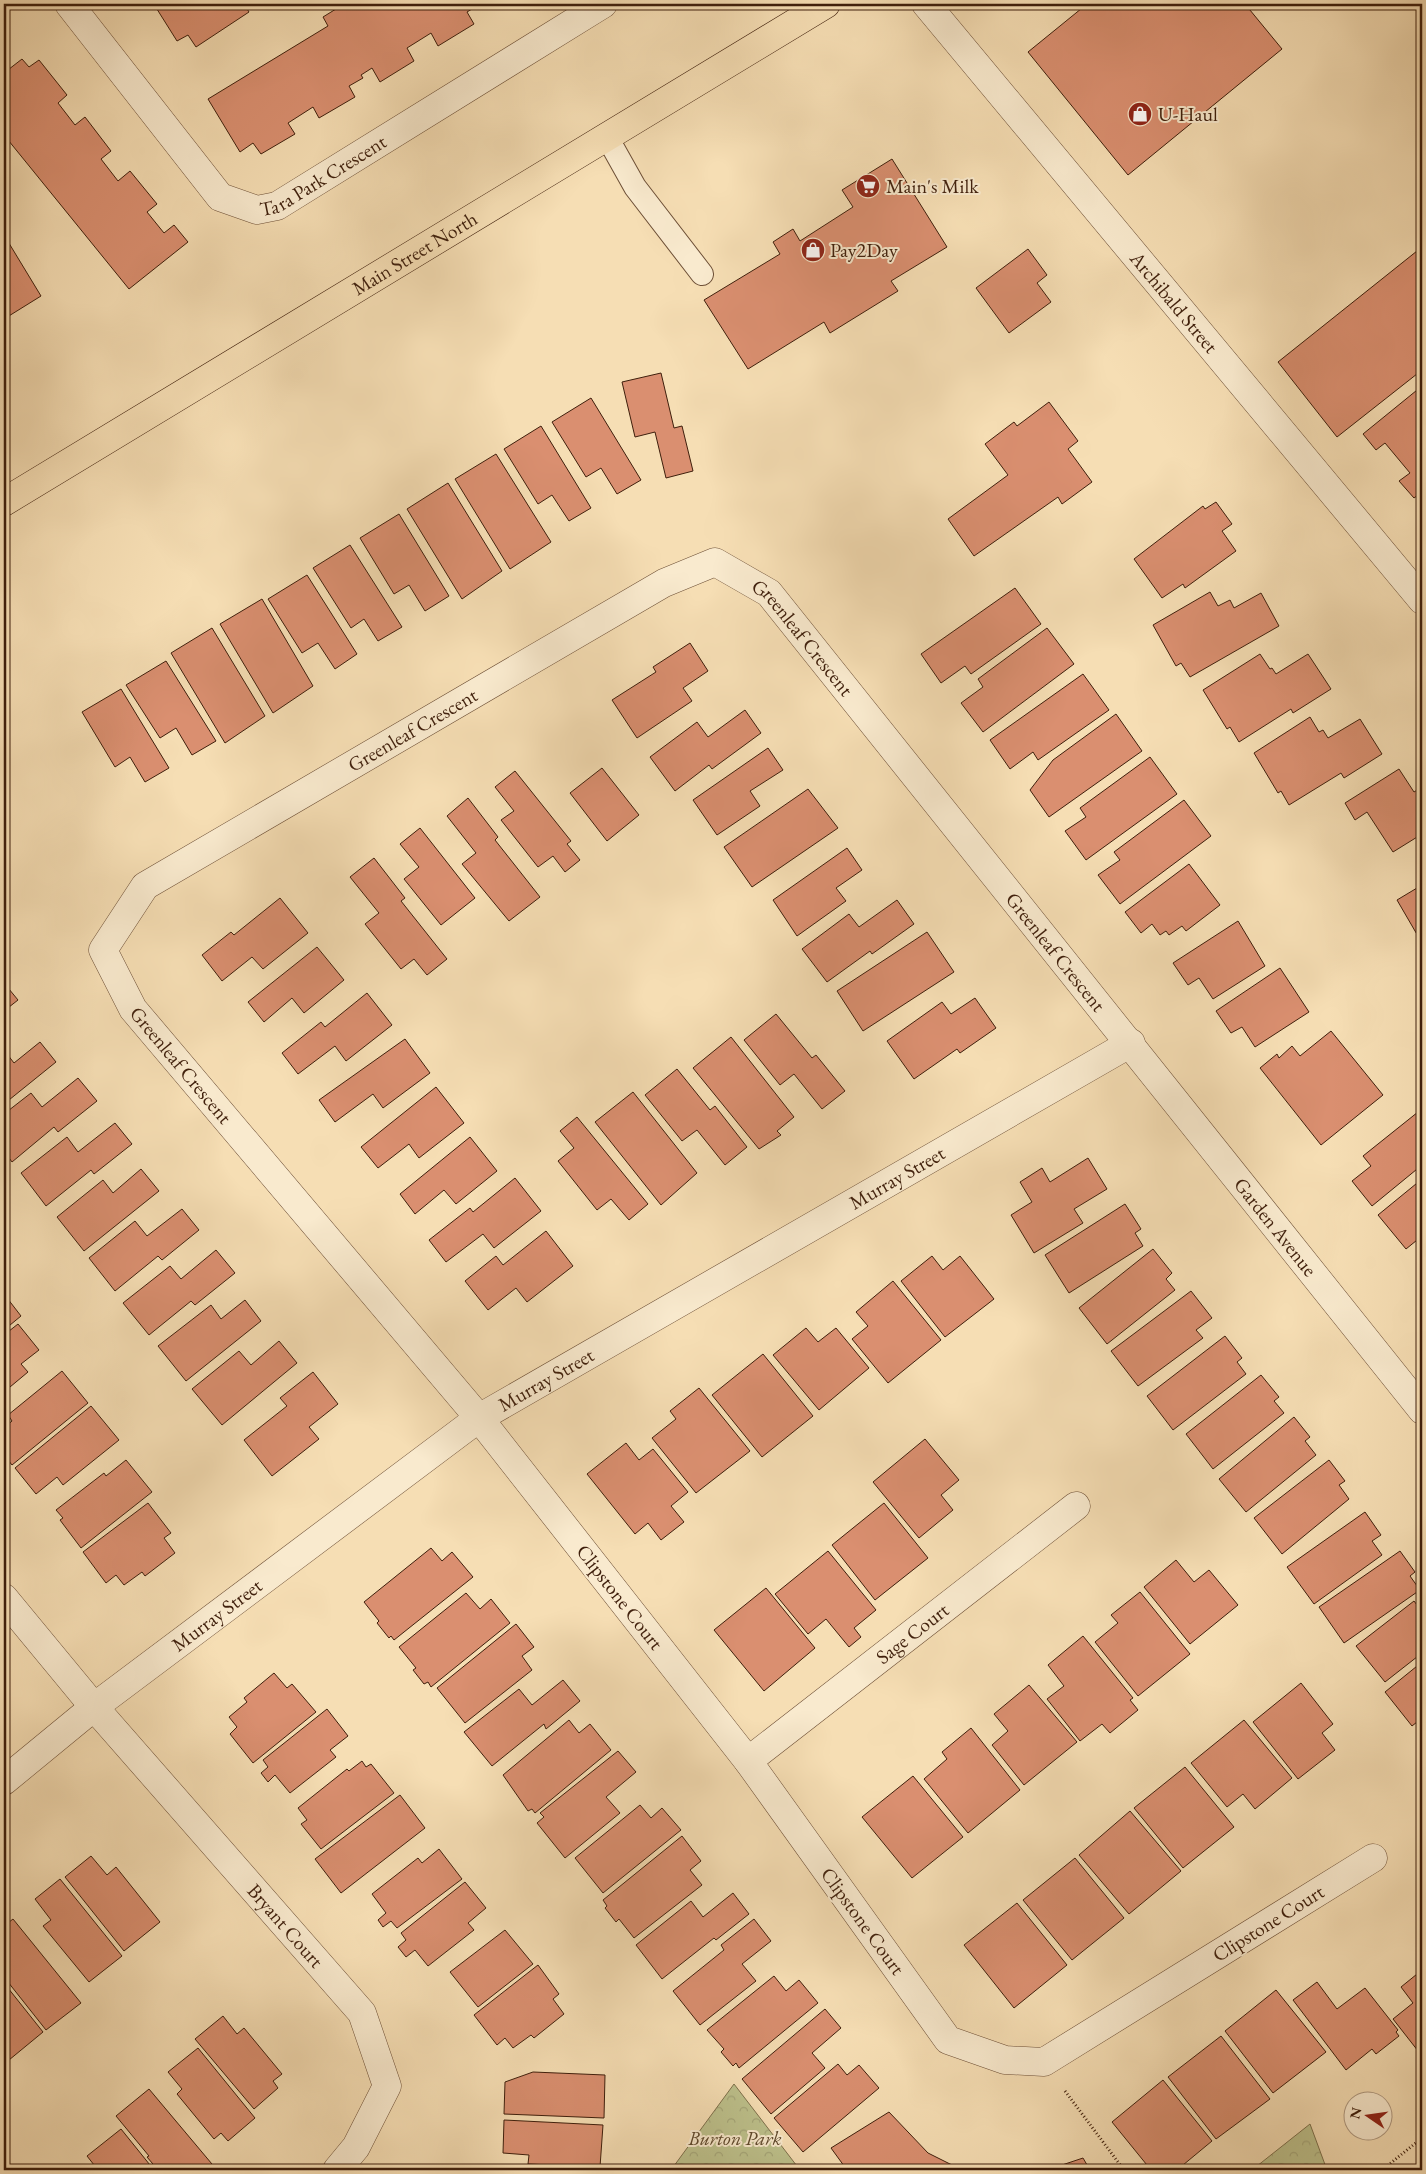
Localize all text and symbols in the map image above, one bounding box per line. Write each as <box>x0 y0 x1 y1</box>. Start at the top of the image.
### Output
shop icon: U-Haul <box>1127 101 1153 127</box>
place label: U-Haul <box>1158 101 1218 127</box>
street label: Tara Park Crescent <box>257 128 392 222</box>
supermarket icon: Main's Milk <box>855 173 881 199</box>
place label: Main's Milk <box>886 173 979 199</box>
street label: Main Street North <box>347 205 482 301</box>
shop icon: Pay2Day <box>800 237 826 263</box>
place label: Pay2Day <box>830 237 898 263</box>
street label: Archibald Street <box>1124 245 1225 359</box>
street label: Greenleaf Crescent <box>747 573 860 702</box>
street label: Greenleaf Crescent <box>343 681 483 778</box>
street label: Greenleaf Crescent <box>1000 887 1112 1017</box>
street label: Greenleaf Crescent <box>124 1001 238 1130</box>
street label: Murray Street <box>844 1139 950 1215</box>
street label: Garden Avenue <box>1228 1172 1323 1282</box>
street label: Murray Street <box>493 1341 599 1417</box>
street label: Clipstone Court <box>571 1539 670 1656</box>
street label: Murray Street <box>166 1572 268 1657</box>
street label: Sage Court <box>871 1596 954 1670</box>
street label: Clipstone Court <box>815 1862 911 1981</box>
street label: Bryant Court <box>242 1878 330 1974</box>
street label: Clipstone Court <box>1207 1878 1329 1968</box>
north arrow <box>1344 2092 1394 2142</box>
text: N <box>1345 2105 1366 2121</box>
park label: Burton Park <box>687 2125 782 2151</box>

